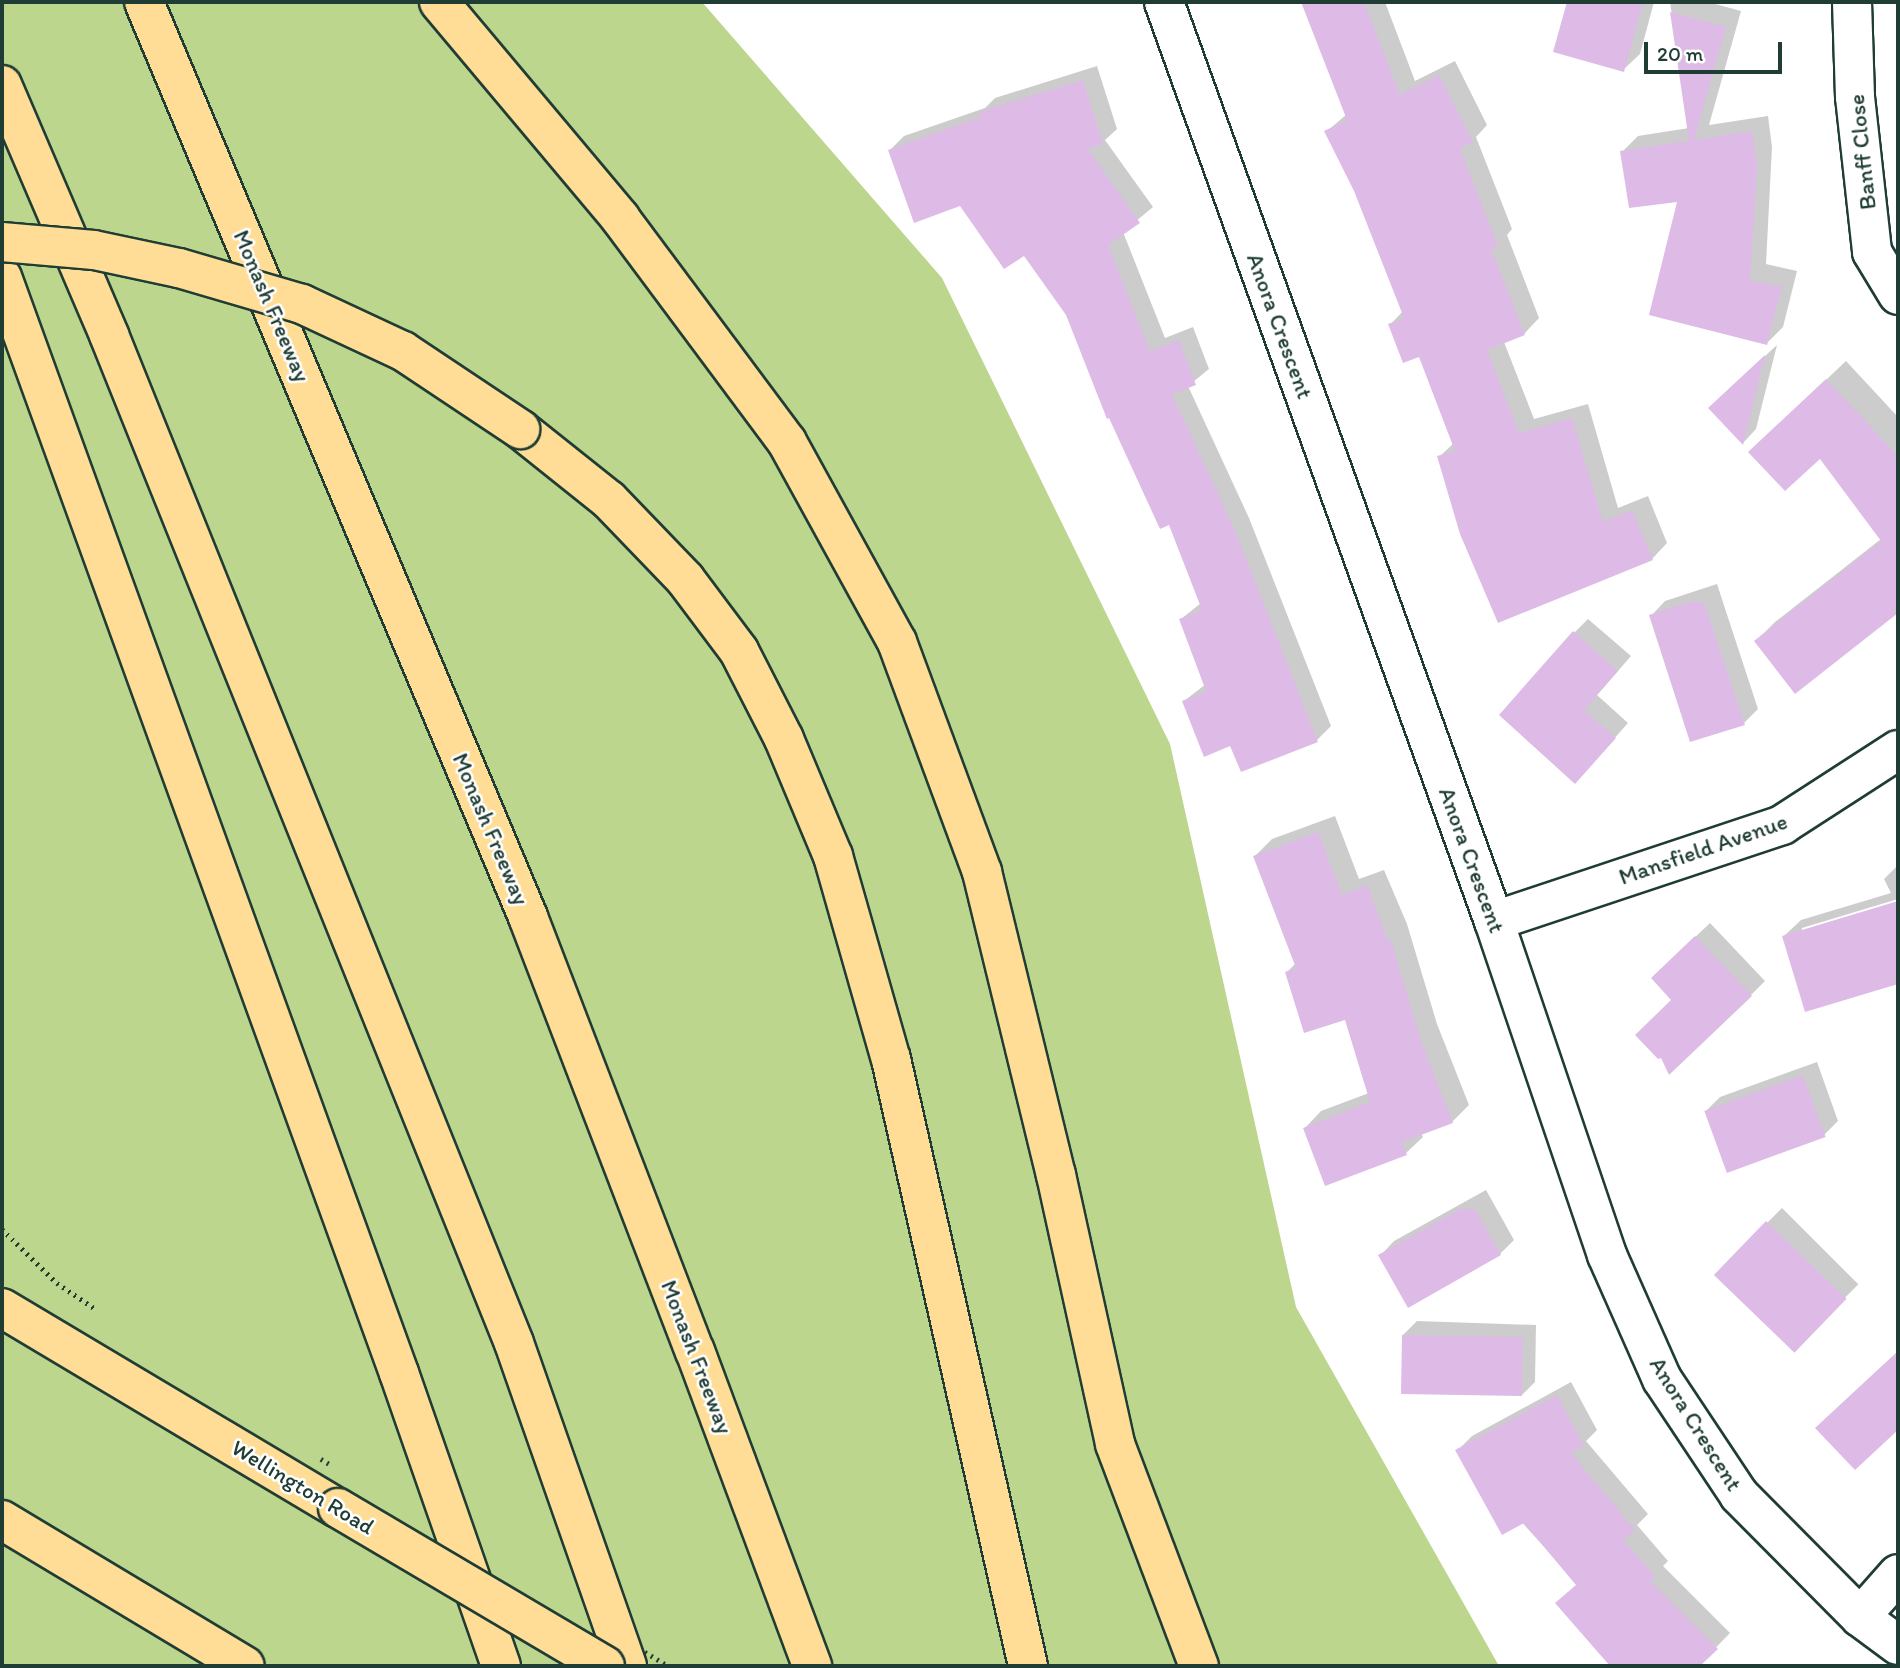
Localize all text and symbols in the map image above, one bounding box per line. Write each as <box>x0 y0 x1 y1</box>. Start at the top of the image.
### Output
scale bar <box>1648 28 1786 72</box>
text: 20 m <box>1657 41 1703 66</box>
street label: Banff Close <box>1842 93 1882 211</box>
street label: Monash Freeway <box>227 226 317 386</box>
street label: Anora Crescent <box>1241 250 1319 402</box>
street label: Monash Freeway <box>446 749 536 909</box>
street label: Anora Crescent <box>1433 784 1511 936</box>
street label: Mansfield Avenue <box>1616 807 1790 891</box>
street label: Monash Freeway <box>655 1276 739 1438</box>
street label: Anora Crescent <box>1644 1352 1748 1496</box>
street label: Wellington Road <box>227 1434 379 1540</box>

